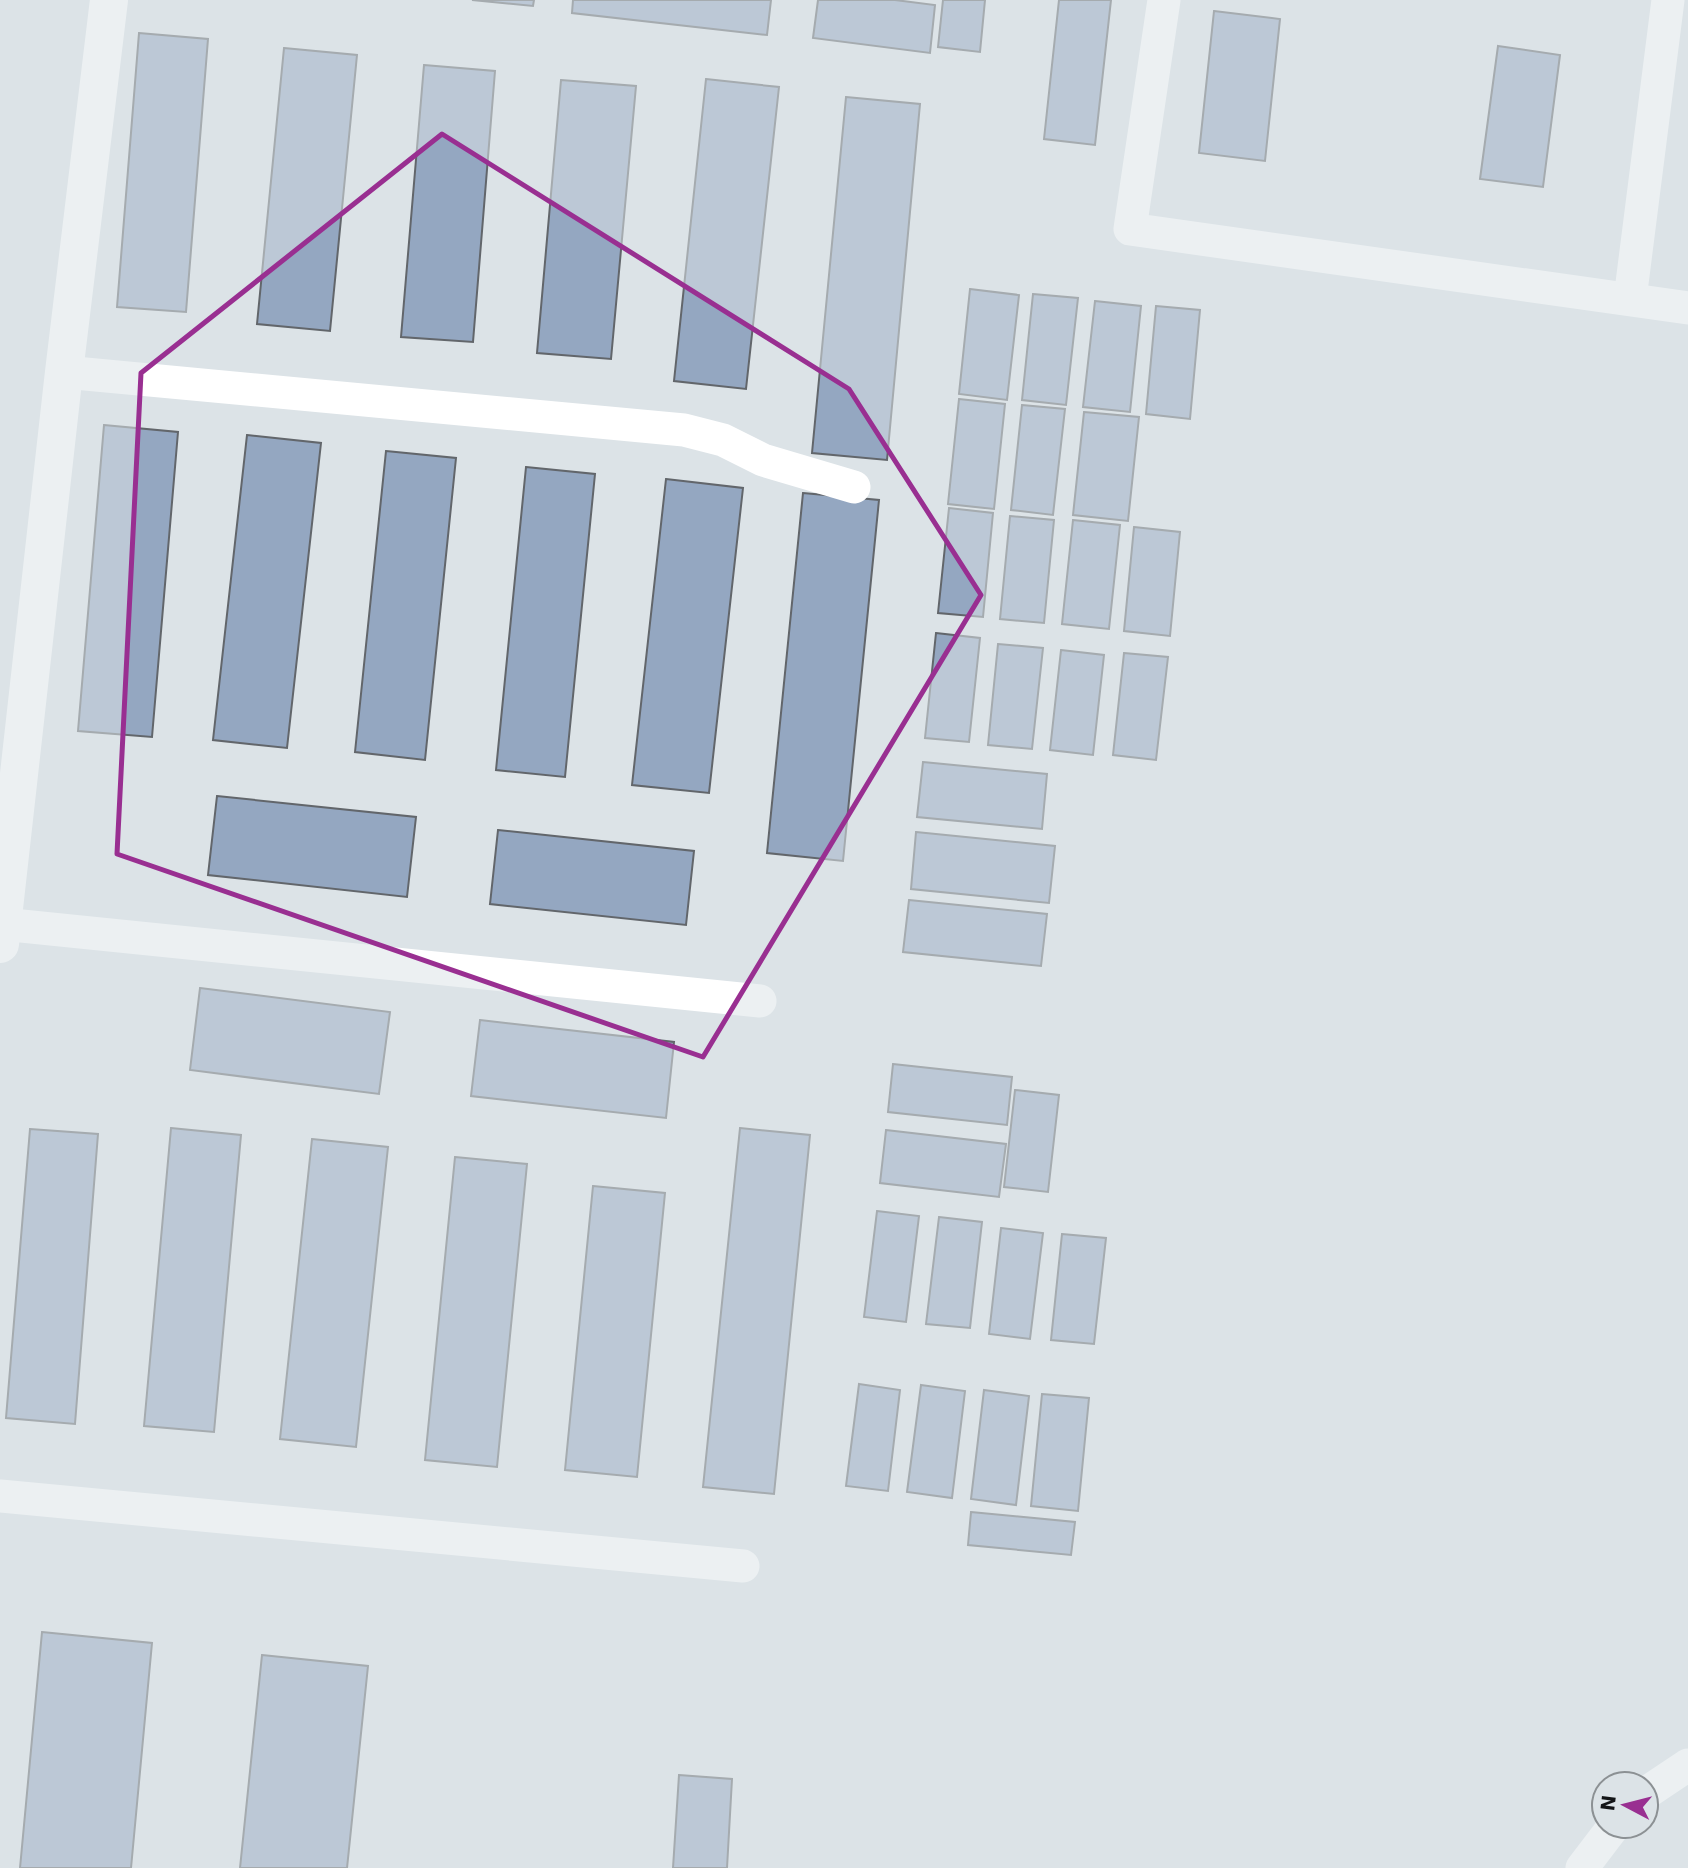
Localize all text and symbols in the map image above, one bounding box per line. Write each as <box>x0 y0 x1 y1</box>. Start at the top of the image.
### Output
north arrow <box>1590 1770 1660 1840</box>
text: N <box>1596 1794 1620 1812</box>

